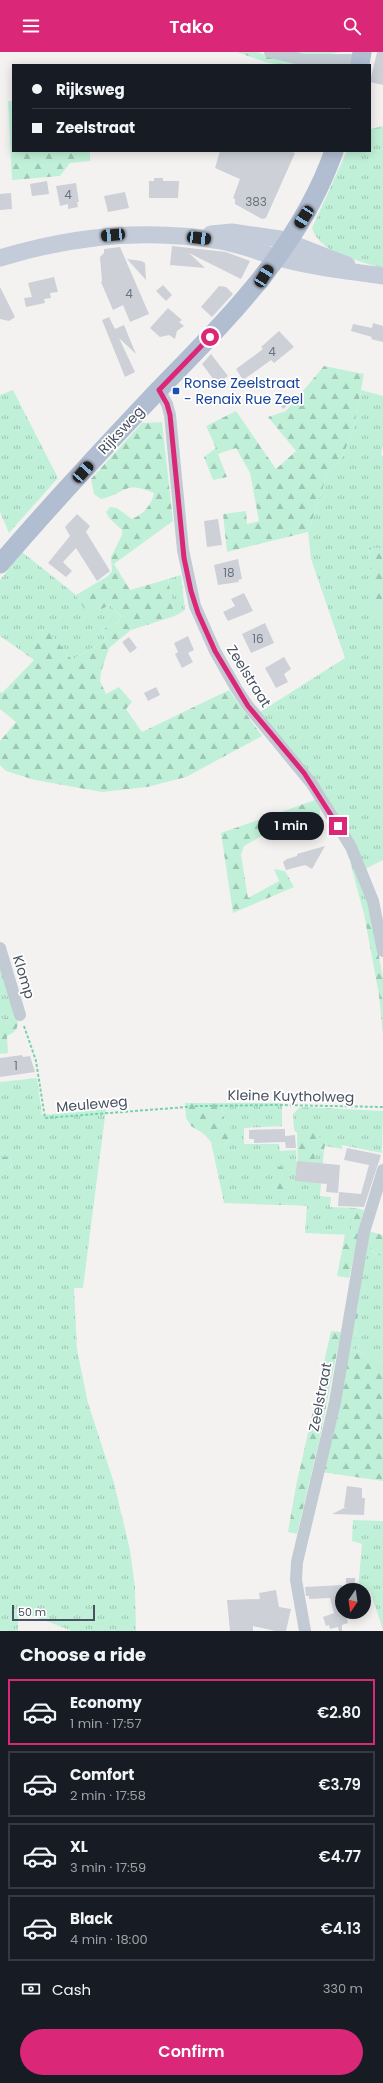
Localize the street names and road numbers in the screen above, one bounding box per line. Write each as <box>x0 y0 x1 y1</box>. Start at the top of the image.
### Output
street label: Rijksweg <box>93 401 149 459</box>
street label: Zeelstraat <box>222 641 276 711</box>
street label: Klomp <box>8 953 40 1001</box>
street label: Kleine Kuytholweg <box>228 1085 354 1107</box>
street label: Meuleweg <box>56 1091 128 1117</box>
street label: Zeelstraat <box>304 1361 336 1433</box>

